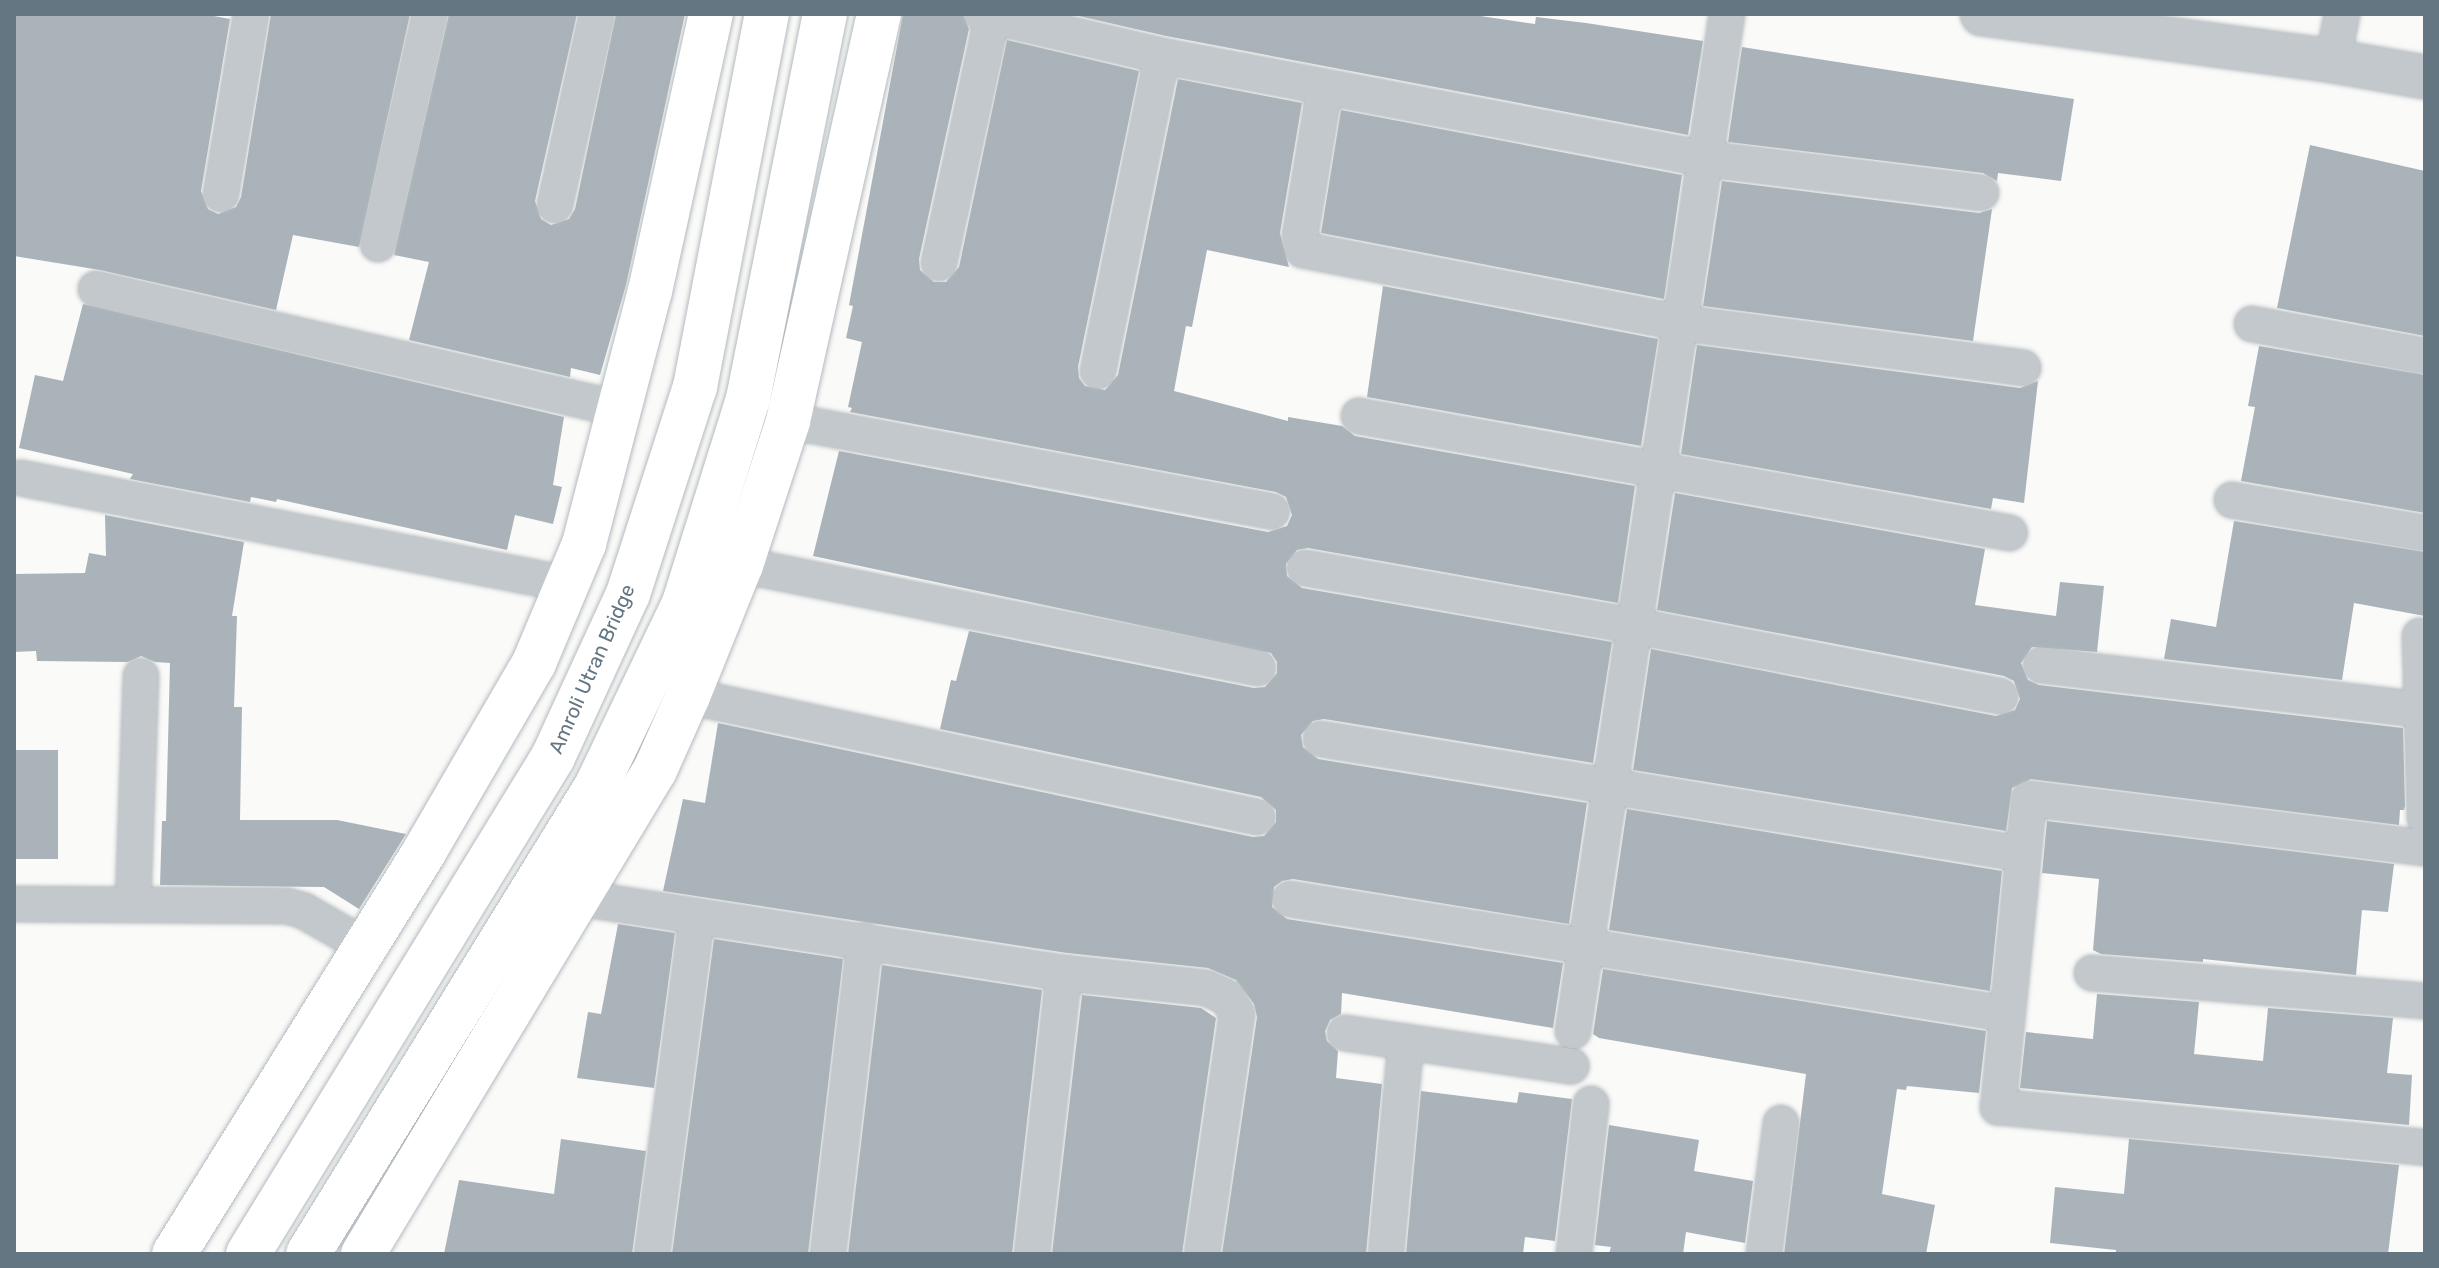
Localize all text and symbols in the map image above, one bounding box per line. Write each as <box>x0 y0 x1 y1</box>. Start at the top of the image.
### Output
street label: Amroli Utran Bridge <box>544 581 640 757</box>

